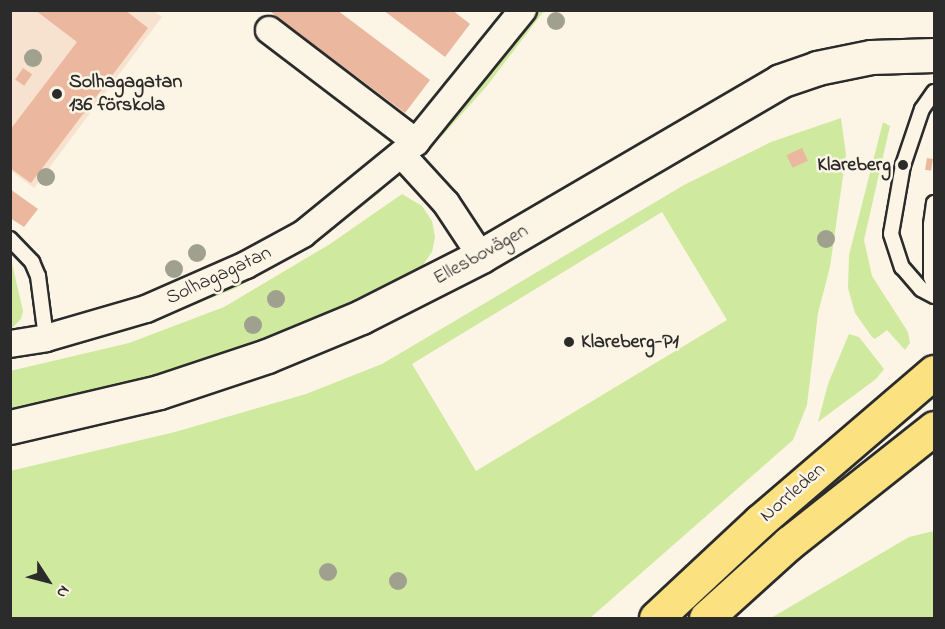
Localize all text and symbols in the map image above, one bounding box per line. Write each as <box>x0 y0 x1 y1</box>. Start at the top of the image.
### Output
place label: Solhagagatan 136 förskola <box>69 70 182 117</box>
marker: Solhagagatan 136 förskola <box>50 87 64 101</box>
place label: Klareberg <box>817 153 891 177</box>
marker: Klareberg <box>896 158 910 172</box>
street label: Ellesbovägen <box>429 219 533 291</box>
street label: Solhagagatan <box>163 241 275 311</box>
place label: Klareberg-P1 <box>581 330 679 354</box>
marker: Klareberg-P1 <box>562 335 576 349</box>
street label: Norrleden <box>755 458 831 528</box>
north arrow <box>18 551 78 611</box>
text: N <box>50 580 75 603</box>

